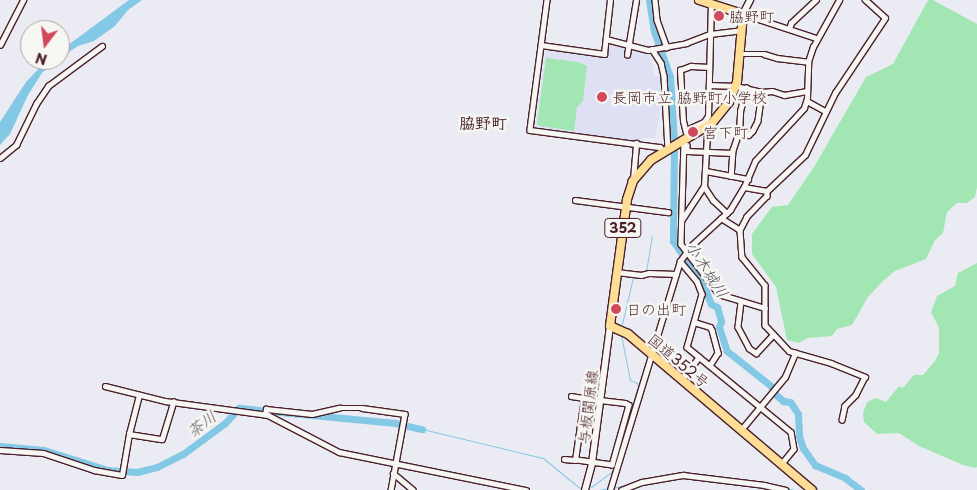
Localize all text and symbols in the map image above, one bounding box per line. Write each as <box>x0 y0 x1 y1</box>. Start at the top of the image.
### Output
place label: 脇野町 <box>729 7 774 25</box>
marker: 脇野町 <box>713 10 725 22</box>
north arrow <box>20 20 70 70</box>
text: N <box>33 47 49 71</box>
place label: 長岡市立 脇野町小学校 <box>612 88 767 106</box>
marker: 長岡市立 脇野町小学校 <box>596 91 608 103</box>
district label: 脇野町 <box>459 112 507 132</box>
place label: 宮下町 <box>703 123 748 141</box>
marker: 宮下町 <box>687 126 699 138</box>
road number: 352 <box>604 217 642 240</box>
water label: 小木城川 <box>683 237 733 301</box>
place label: 日の出町 <box>626 300 686 318</box>
marker: 日の出町 <box>610 303 622 315</box>
street label: 国道352号 <box>645 329 713 391</box>
street label: 与板関原線 <box>573 369 601 445</box>
water label: 茶川 <box>182 406 220 440</box>

